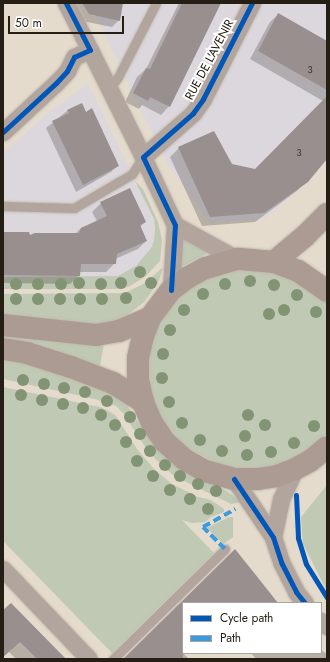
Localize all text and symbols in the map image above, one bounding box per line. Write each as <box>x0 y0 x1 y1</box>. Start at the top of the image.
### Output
scale bar <box>10 8 126 34</box>
text: 50 m <box>15 14 42 32</box>
street label: RUE DE L'AVENIR <box>183 17 237 103</box>
house number: 3 <box>307 64 313 76</box>
house number: 3 <box>296 147 302 159</box>
legend <box>182 602 322 654</box>
text: Cycle path <box>220 609 273 627</box>
text: Path <box>220 629 241 647</box>

